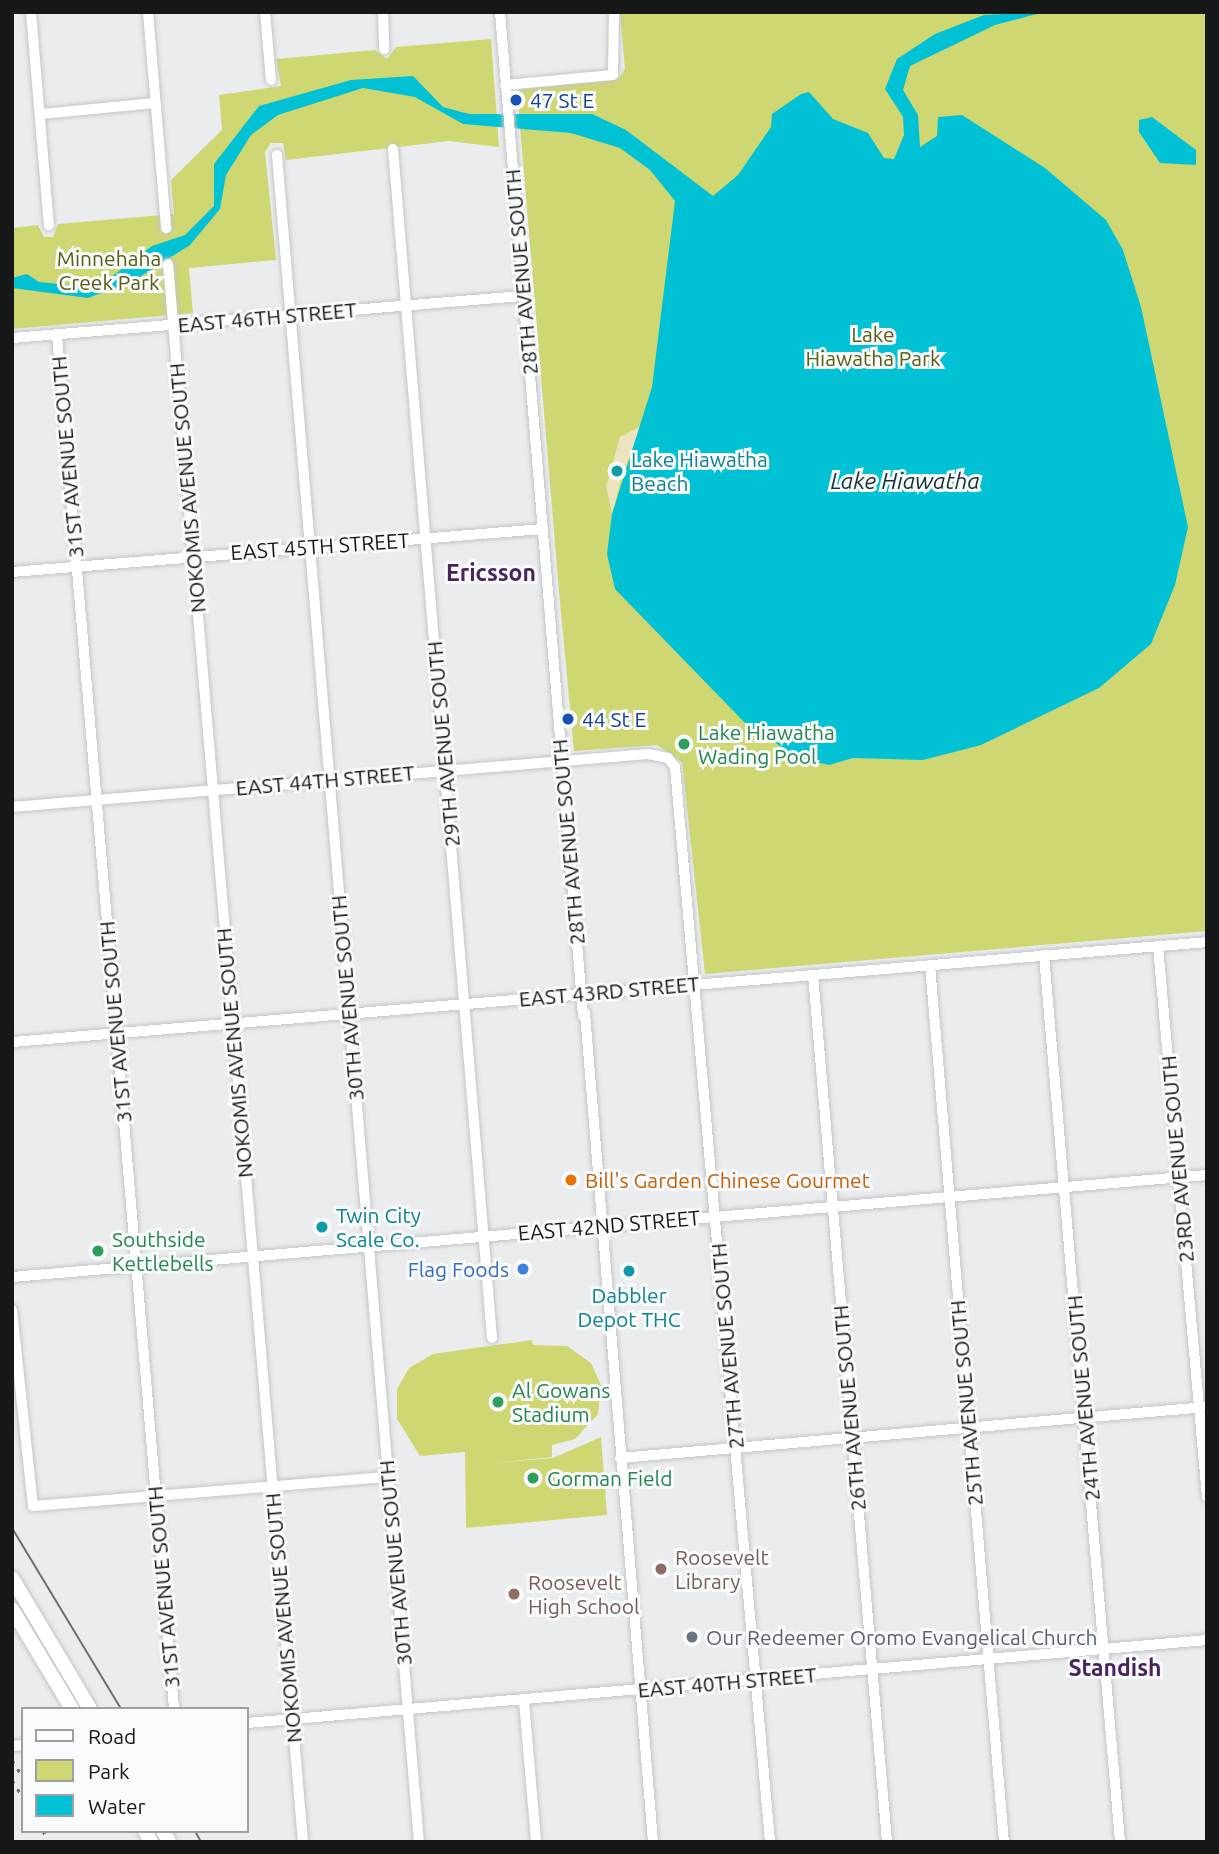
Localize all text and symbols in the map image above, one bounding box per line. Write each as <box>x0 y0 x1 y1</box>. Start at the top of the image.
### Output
place label: 47 St E <box>530 87 594 113</box>
marker: 47 St E <box>508 92 524 108</box>
street label: 28TH AVENUE SOUTH <box>499 168 543 376</box>
park label: Minnehaha Creek Park <box>57 245 161 295</box>
street label: EAST 46TH STREET <box>177 297 357 337</box>
park label: Lake Hiawatha Park <box>805 321 941 371</box>
street label: 31ST AVENUE SOUTH <box>46 355 88 559</box>
street label: NOKOMIS AVENUE SOUTH <box>164 362 210 614</box>
place label: Lake Hiawatha Beach <box>631 446 768 496</box>
marker: Lake Hiawatha Beach <box>609 463 625 479</box>
water label: Lake Hiawatha <box>830 467 980 495</box>
street label: EAST 45TH STREET <box>230 527 410 565</box>
district label: Ericsson <box>446 559 536 587</box>
street label: 29TH AVENUE SOUTH <box>421 640 465 848</box>
place label: 44 St E <box>582 706 646 732</box>
marker: 44 St E <box>560 711 576 727</box>
place label: Lake Hiawatha Wading Pool <box>698 719 835 769</box>
marker: Lake Hiawatha Wading Pool <box>676 736 692 752</box>
street label: 28TH AVENUE SOUTH <box>546 738 590 946</box>
street label: EAST 44TH STREET <box>235 760 415 800</box>
street label: 30TH AVENUE SOUTH <box>325 894 369 1102</box>
street label: 31ST AVENUE SOUTH <box>94 920 136 1124</box>
street label: NOKOMIS AVENUE SOUTH <box>211 927 257 1179</box>
street label: EAST 43RD STREET <box>518 971 700 1011</box>
street label: 23RD AVENUE SOUTH <box>1155 1054 1199 1264</box>
place label: Bill's Garden Chinese Gourmet <box>585 1167 870 1193</box>
marker: Bill's Garden Chinese Gourmet <box>563 1172 579 1188</box>
place label: Twin City Scale Co. <box>336 1202 421 1252</box>
street label: EAST 42ND STREET <box>517 1204 701 1246</box>
marker: Twin City Scale Co. <box>314 1219 330 1235</box>
place label: Southside Kettlebells <box>112 1226 214 1276</box>
street label: 27TH AVENUE SOUTH <box>705 1242 749 1450</box>
marker: Southside Kettlebells <box>90 1243 106 1259</box>
place label: Flag Foods <box>408 1256 509 1282</box>
marker: Flag Foods <box>515 1261 531 1277</box>
marker: Dabbler Depot THC <box>621 1263 637 1279</box>
place label: Dabbler Depot THC <box>577 1282 681 1332</box>
street label: 24TH AVENUE SOUTH <box>1061 1294 1105 1502</box>
street label: 25TH AVENUE SOUTH <box>944 1299 988 1507</box>
street label: 26TH AVENUE SOUTH <box>827 1304 871 1512</box>
place label: Al Gowans Stadium <box>512 1377 610 1427</box>
marker: Al Gowans Stadium <box>490 1394 506 1410</box>
street label: 30TH AVENUE SOUTH <box>373 1459 417 1667</box>
place label: Gorman Field <box>547 1465 672 1491</box>
marker: Gorman Field <box>525 1470 541 1486</box>
street label: 31ST AVENUE SOUTH <box>142 1485 184 1689</box>
street label: NOKOMIS AVENUE SOUTH <box>260 1492 306 1744</box>
place label: Roosevelt Library <box>675 1544 769 1594</box>
marker: Roosevelt Library <box>653 1561 669 1577</box>
place label: Roosevelt High School <box>528 1569 639 1619</box>
marker: Roosevelt High School <box>506 1586 522 1602</box>
place label: Our Redeemer Oromo Evangelical Church <box>706 1624 1098 1650</box>
marker: Our Redeemer Oromo Evangelical Church <box>684 1629 700 1645</box>
district label: Standish <box>1068 1654 1162 1682</box>
street label: EAST 40TH STREET <box>637 1662 817 1702</box>
legend <box>21 1707 248 1833</box>
text: Road <box>88 1724 136 1748</box>
text: Park <box>88 1759 130 1783</box>
text: Water <box>88 1794 146 1818</box>

